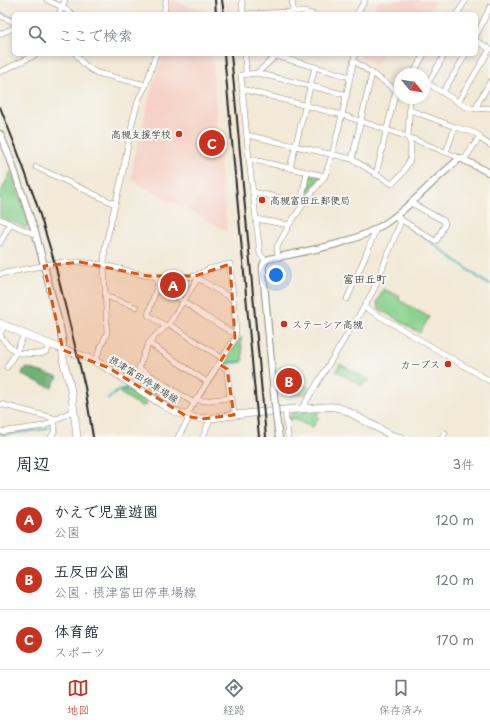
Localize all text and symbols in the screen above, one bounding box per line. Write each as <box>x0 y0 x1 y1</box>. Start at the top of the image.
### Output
search box <box>12 12 478 56</box>
icon: search <box>26 23 48 45</box>
text: ここで検索 <box>58 23 133 46</box>
north arrow <box>394 68 430 104</box>
place label: 高槻支援学校 <box>111 126 171 141</box>
pin: C <box>199 128 225 158</box>
marker: 高槻支援学校 <box>174 129 184 139</box>
place label: 高槻富田丘郵便局 <box>270 192 350 207</box>
marker: 高槻富田丘郵便局 <box>257 195 267 205</box>
your location <box>266 265 286 285</box>
pin: A <box>160 270 186 300</box>
district label: 富田丘町 <box>343 270 387 287</box>
place label: ステーシア高槻 <box>292 316 363 331</box>
marker: ステーシア高槻 <box>279 319 289 329</box>
street label: 摂津富田停車場線 <box>106 351 182 406</box>
place label: カーブス <box>401 356 440 371</box>
marker: カーブス <box>443 359 453 369</box>
pin: B <box>276 366 302 396</box>
text: 周辺 <box>16 450 50 476</box>
text: 3件 <box>452 454 474 473</box>
text: かえで児童遊園 <box>54 499 158 522</box>
text: A <box>24 510 34 529</box>
text: 120 m <box>435 510 474 529</box>
text: 公園 <box>54 522 80 541</box>
text: 五反田公園 <box>54 559 129 582</box>
text: B <box>25 570 33 589</box>
text: 120 m <box>435 570 474 589</box>
text: 公園 · 摂津富田停車場線 <box>54 582 196 601</box>
text: 体育館 <box>54 619 99 642</box>
text: C <box>24 630 34 649</box>
text: 170 m <box>436 630 474 649</box>
text: スポーツ <box>54 642 106 661</box>
tab: 地図 <box>67 677 89 718</box>
tab: 経路 <box>223 677 245 718</box>
tab: 保存済み <box>379 677 423 718</box>

